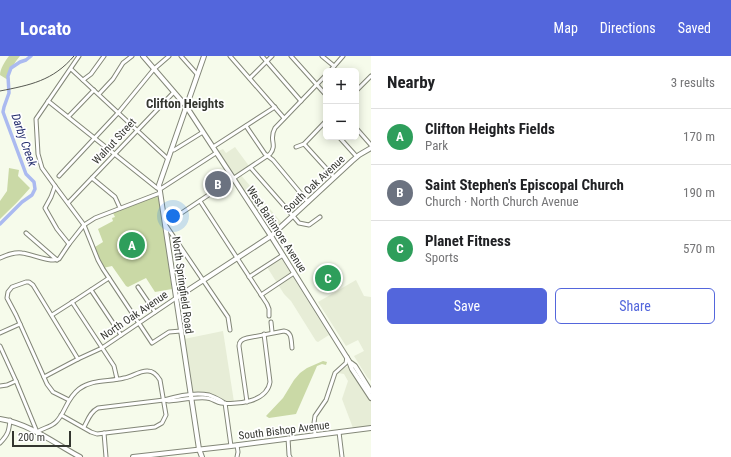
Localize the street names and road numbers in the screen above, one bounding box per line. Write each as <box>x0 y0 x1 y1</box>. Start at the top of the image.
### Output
street label: Walnut Street <box>90 116 139 167</box>
street label: South Oak Avenue <box>281 153 348 216</box>
street label: West Baltimore Avenue <box>244 184 309 275</box>
street label: North Springfield Road <box>169 236 196 334</box>
street label: North Oak Avenue <box>98 288 170 343</box>
street label: South Bishop Avenue <box>238 418 330 443</box>

